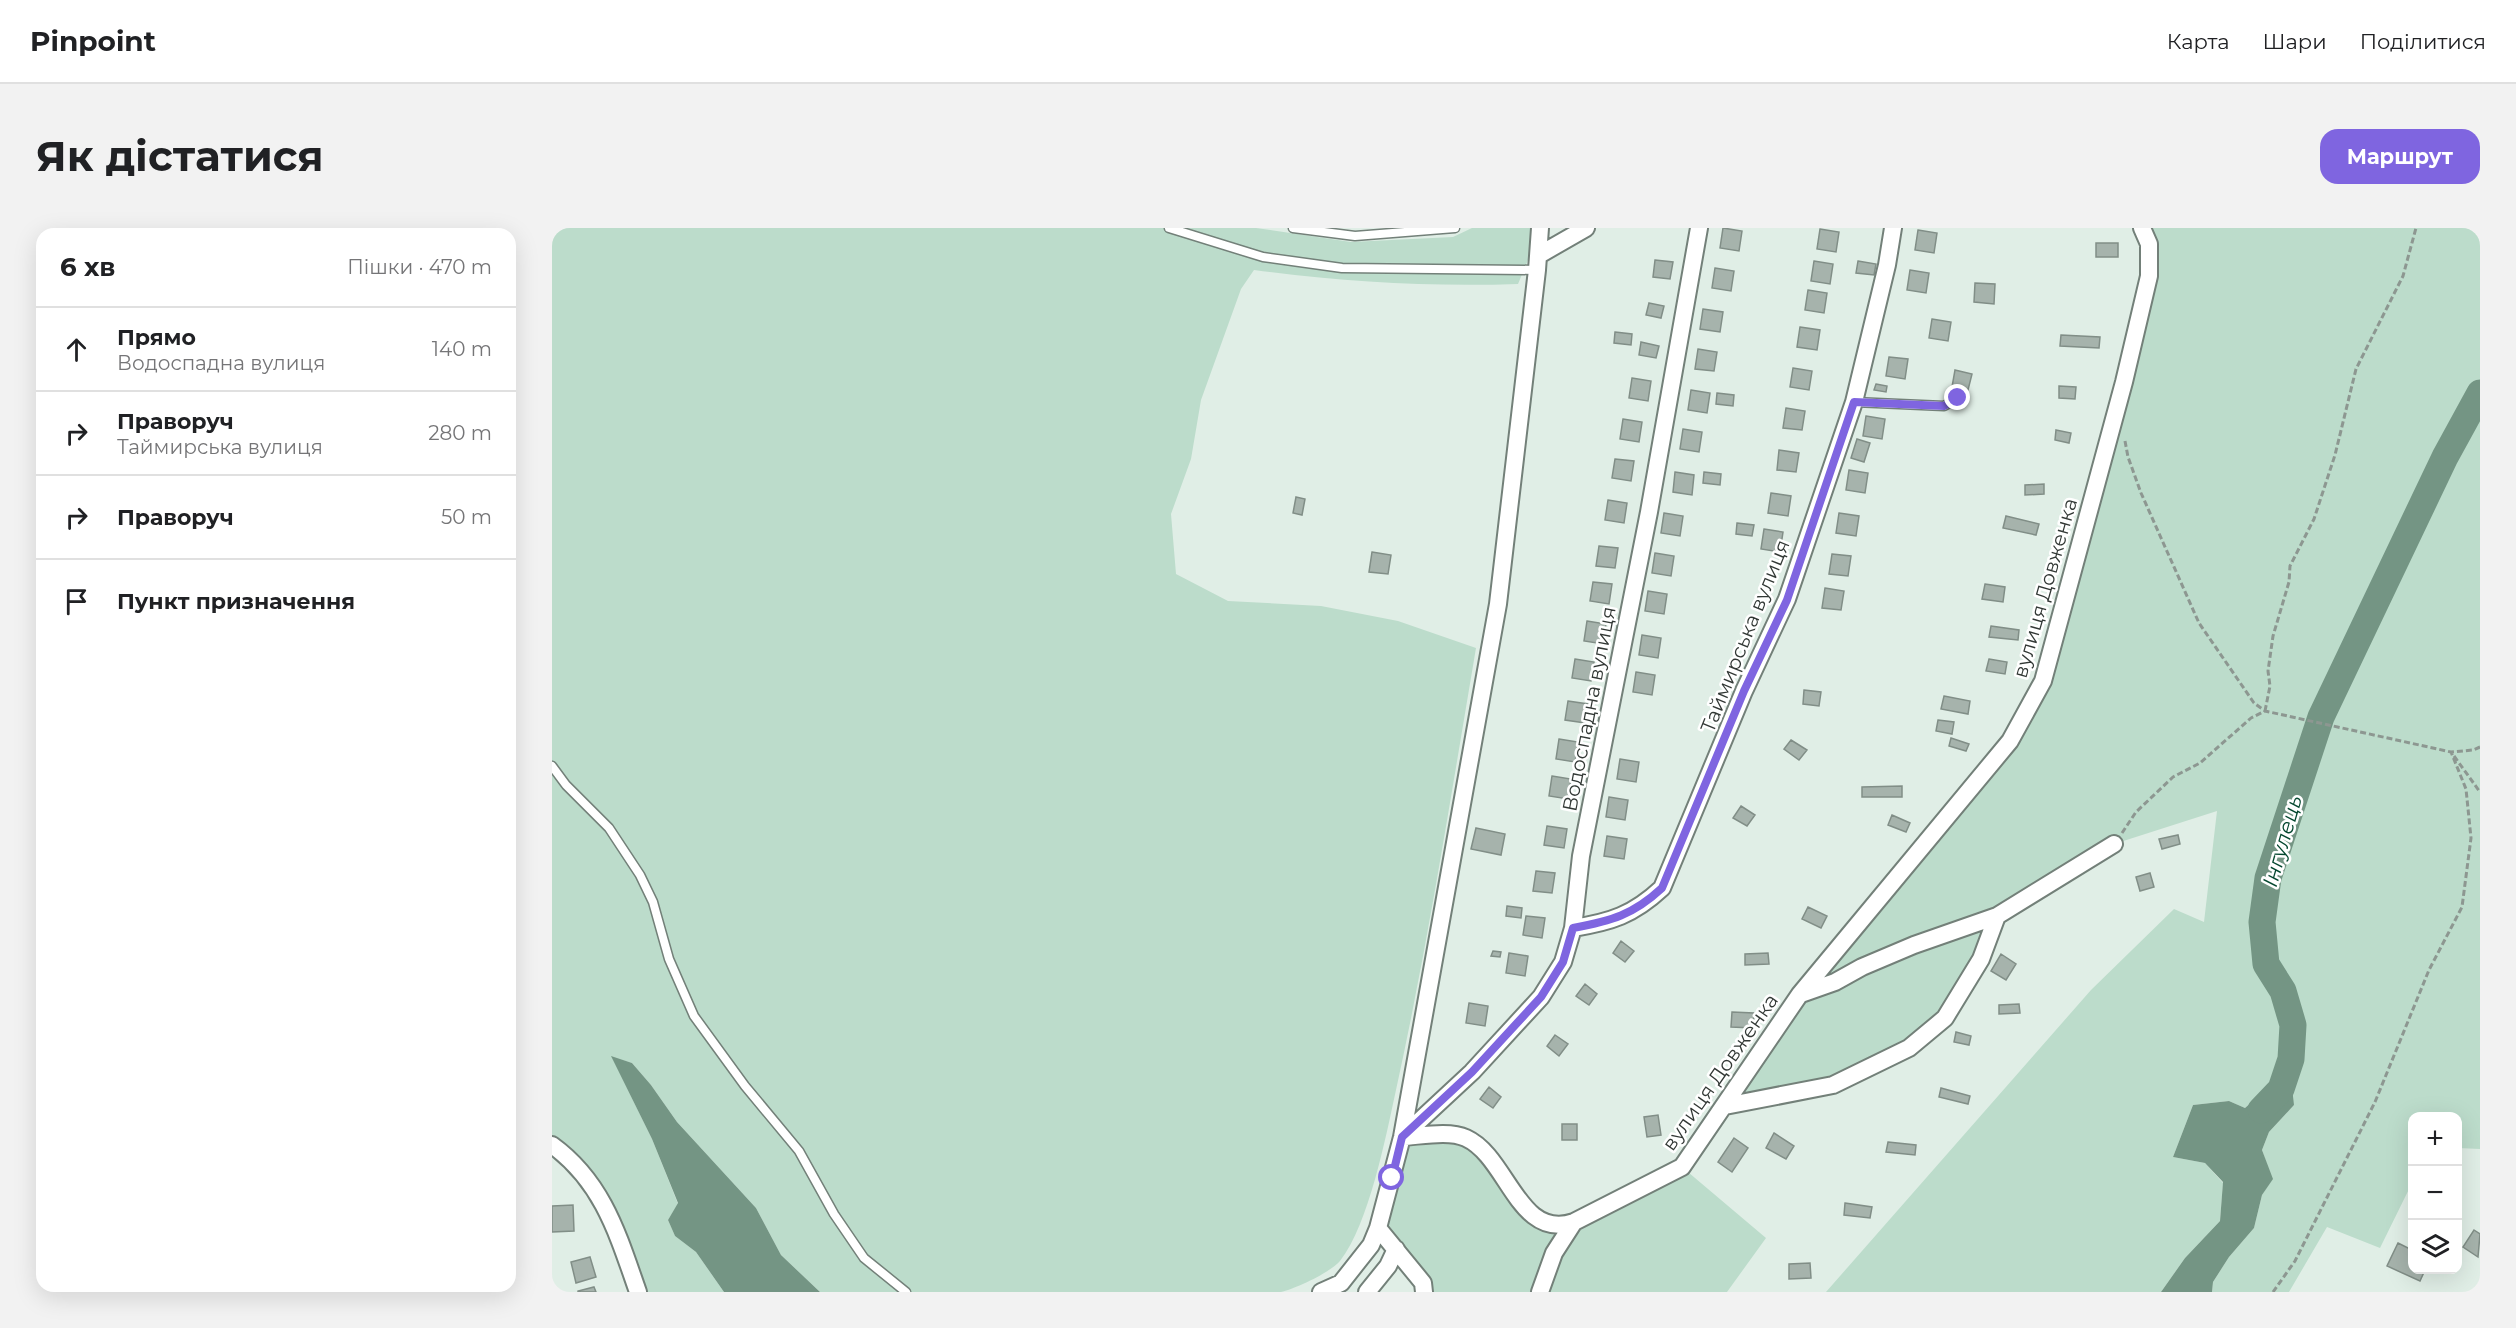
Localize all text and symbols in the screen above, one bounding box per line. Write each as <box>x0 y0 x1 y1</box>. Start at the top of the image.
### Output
text: Pinpoint <box>30 24 156 58</box>
text: Карта <box>2167 29 2230 54</box>
text: Шари <box>2263 29 2327 54</box>
text: Поділитися <box>2360 29 2486 54</box>
button: Маршрут <box>2320 129 2480 184</box>
text: Як дістатися <box>36 130 324 182</box>
text: 6 хв <box>60 251 115 283</box>
text: Пішки · 470 m <box>347 255 492 279</box>
text: Прямо <box>117 324 196 351</box>
icon: ahead <box>60 333 93 366</box>
text: 140 m <box>432 337 492 361</box>
text: Водоспадна вулиця <box>117 351 325 375</box>
route end <box>1944 384 1970 410</box>
text: Праворуч <box>117 408 234 435</box>
icon: right <box>60 417 93 450</box>
text: 280 m <box>428 421 492 445</box>
text: Таймирська вулиця <box>117 435 323 459</box>
street label: вулиця Довженка <box>2008 495 2082 681</box>
icon: right <box>60 501 93 534</box>
text: Праворуч <box>117 504 234 531</box>
text: 50 m <box>441 505 492 529</box>
street label: Таймирська вулиця <box>1695 536 1795 736</box>
icon: arrive <box>60 585 93 618</box>
text: Пункт призначення <box>117 588 355 615</box>
street label: Водоспадна вулиця <box>1557 604 1621 814</box>
water label: Інгулець <box>2257 792 2307 890</box>
street label: вулиця Довженка <box>1657 989 1783 1155</box>
map controls <box>2408 1112 2462 1274</box>
button: + <box>2408 1112 2462 1166</box>
route start <box>1378 1164 1404 1190</box>
button: − <box>2408 1166 2462 1220</box>
button: layers <box>2408 1220 2462 1274</box>

